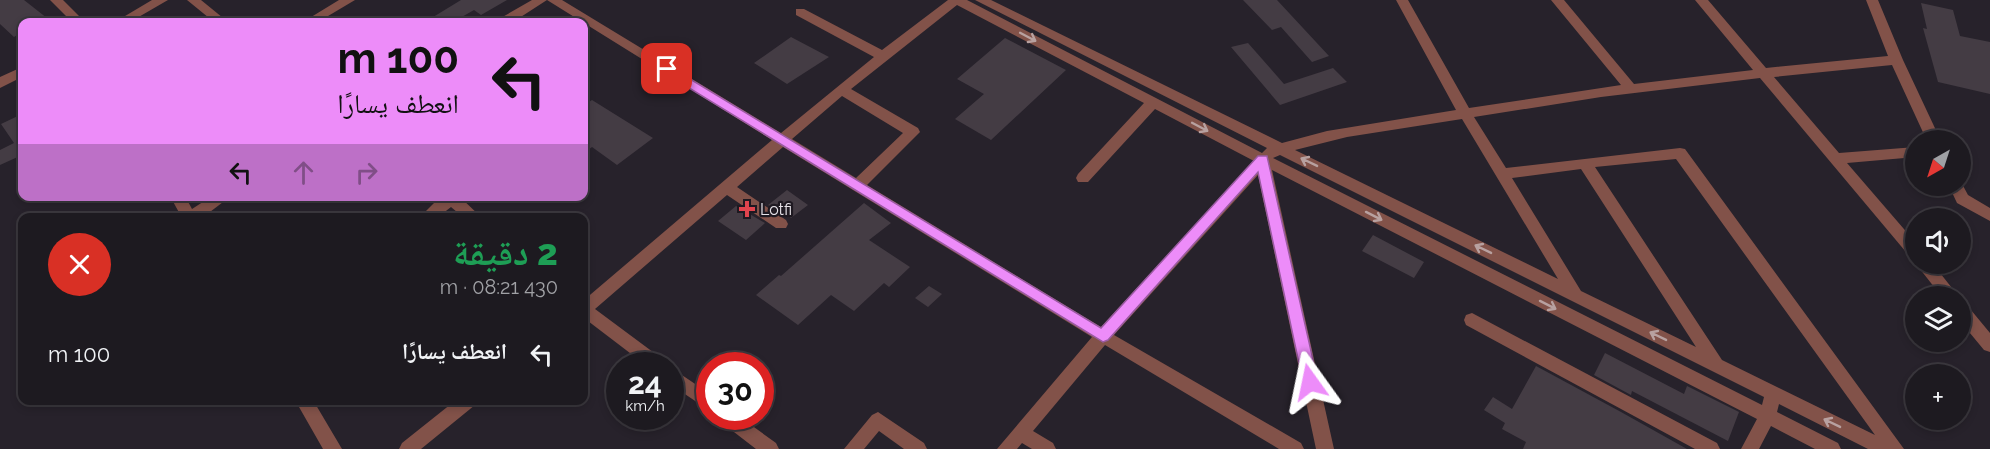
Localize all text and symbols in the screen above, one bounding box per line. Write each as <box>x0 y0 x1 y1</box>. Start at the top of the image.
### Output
one-way arrow <box>1018 32 1036 43</box>
text: 100 m <box>337 34 459 83</box>
icon: left <box>480 42 558 120</box>
pin <box>641 43 692 94</box>
icon: arrive <box>650 52 683 85</box>
text: انعطف يسارًا <box>337 88 459 119</box>
one-way arrow <box>1191 122 1209 133</box>
north arrow <box>1905 130 1971 196</box>
map controls <box>1905 130 1971 430</box>
icon: left <box>224 156 257 189</box>
icon: ahead <box>287 156 320 189</box>
icon: right <box>350 156 383 189</box>
one-way arrow <box>1300 156 1318 167</box>
marker: Lotfi <box>738 200 756 218</box>
place label: Lotfi <box>760 200 792 219</box>
button: sound <box>1905 208 1971 274</box>
one-way arrow <box>1365 211 1383 223</box>
text: 2 دقيقة <box>453 231 558 273</box>
button: close <box>48 233 111 296</box>
one-way arrow <box>1475 243 1493 254</box>
text: 430 m · 08:21 <box>440 275 558 299</box>
button: layers <box>1905 286 1971 352</box>
one-way arrow <box>1538 299 1556 311</box>
one-way arrow <box>1650 330 1667 342</box>
text: انعطف يسارًا <box>402 338 507 364</box>
icon: left <box>525 338 558 371</box>
text: 100 m <box>48 341 110 367</box>
position arrow <box>1278 350 1342 414</box>
speed limit sign: 30 <box>696 352 774 430</box>
button: + <box>1905 364 1971 430</box>
text: 24 <box>628 366 662 401</box>
text: km/h <box>625 397 665 415</box>
one-way arrow <box>1824 417 1842 428</box>

